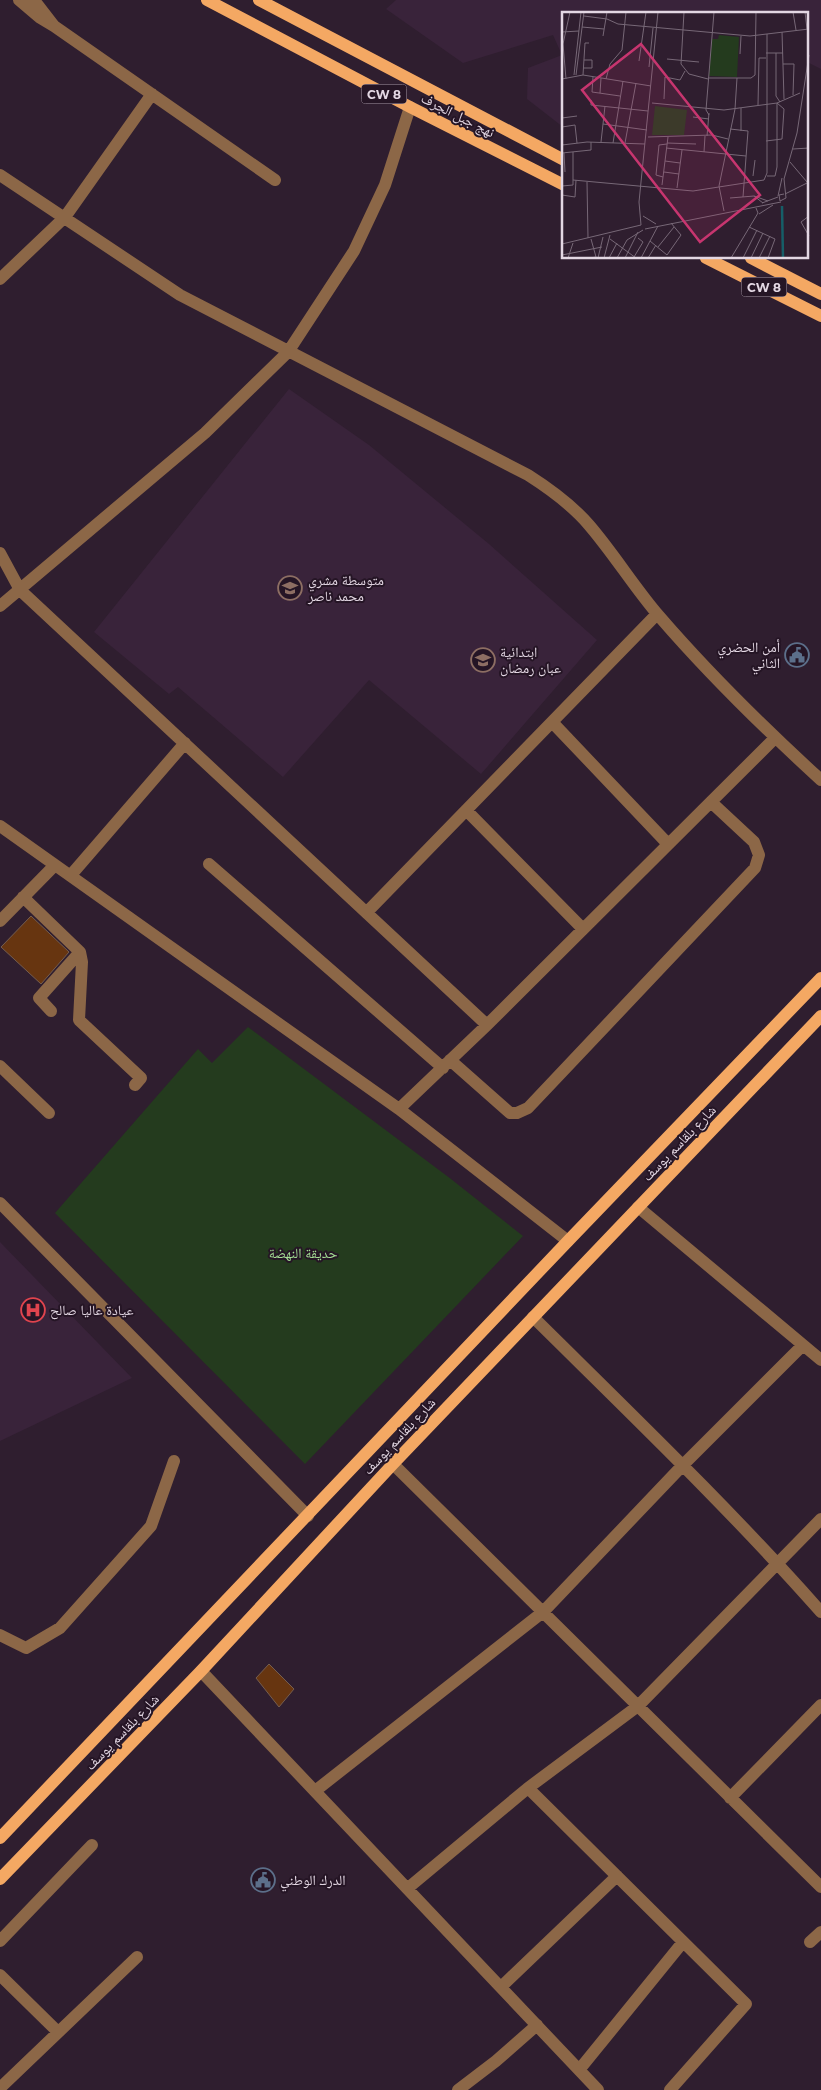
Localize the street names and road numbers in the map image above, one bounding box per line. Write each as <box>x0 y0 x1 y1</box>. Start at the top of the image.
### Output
road number: CW 8 <box>362 85 406 104</box>
street label: نهج جبل الجرف <box>418 89 498 142</box>
road number: CW 8 <box>742 278 786 296</box>
street label: شارع بلقاسم يوسف <box>638 1101 721 1185</box>
street label: شارع بلقاسم يوسف <box>359 1394 440 1479</box>
street label: شارع بلقاسم يوسف <box>81 1690 164 1774</box>

